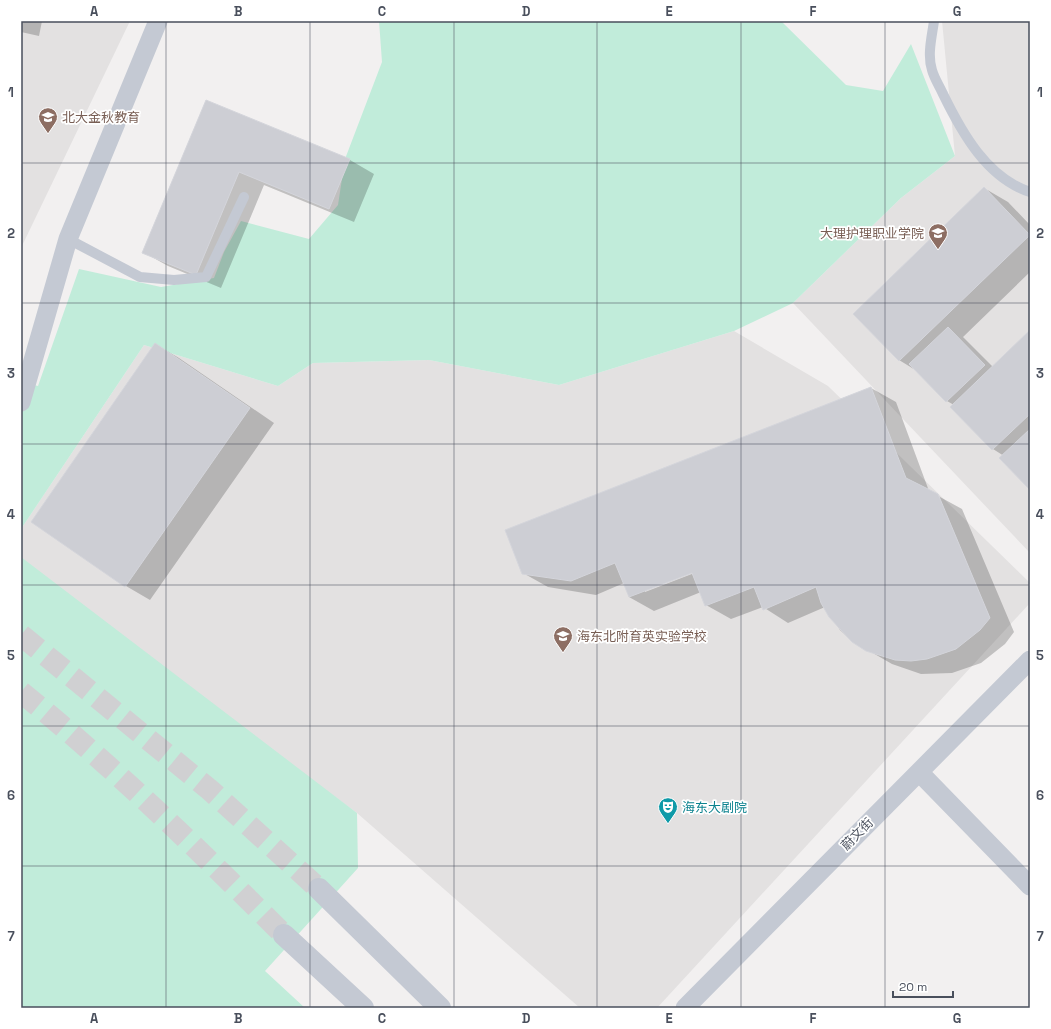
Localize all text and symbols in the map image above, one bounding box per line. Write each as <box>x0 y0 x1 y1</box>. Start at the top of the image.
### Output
text: A <box>90 3 99 20</box>
text: B <box>234 3 243 20</box>
text: C <box>378 3 386 20</box>
text: D <box>522 3 531 20</box>
text: E <box>665 3 673 20</box>
text: F <box>810 3 817 20</box>
text: G <box>953 3 961 20</box>
text: 1 <box>8 84 14 101</box>
text: 1 <box>1037 84 1043 101</box>
school or university icon: 北大金秋教育 <box>37 106 59 134</box>
place label: 北大金秋教育 <box>62 109 140 126</box>
school or university icon: 大理护理职业学院 <box>927 222 949 250</box>
text: 2 <box>7 225 15 242</box>
place label: 大理护理职业学院 <box>820 225 924 242</box>
text: 2 <box>1036 225 1044 242</box>
text: 3 <box>7 365 15 382</box>
text: 3 <box>1036 365 1044 382</box>
text: 4 <box>7 506 15 523</box>
text: 4 <box>1036 506 1044 523</box>
school or university icon: 海东北附育英实验学校 <box>552 625 574 653</box>
place label: 海东北附育英实验学校 <box>577 628 707 645</box>
text: 5 <box>7 647 15 664</box>
text: 5 <box>1036 647 1044 664</box>
text: 6 <box>7 787 15 804</box>
text: 6 <box>1036 787 1044 804</box>
theatre icon: 海东大剧院 <box>657 796 679 824</box>
place label: 海东大剧院 <box>682 799 747 816</box>
street label: 蔚文街 <box>837 814 877 854</box>
text: 7 <box>7 928 15 945</box>
text: 7 <box>1036 928 1044 945</box>
scale bar <box>893 973 953 999</box>
text: 20 m <box>899 979 927 995</box>
text: A <box>90 1010 99 1027</box>
text: B <box>234 1010 243 1027</box>
text: C <box>378 1010 386 1027</box>
text: D <box>522 1010 531 1027</box>
text: E <box>665 1010 673 1027</box>
text: F <box>810 1010 817 1027</box>
text: G <box>953 1010 961 1027</box>

